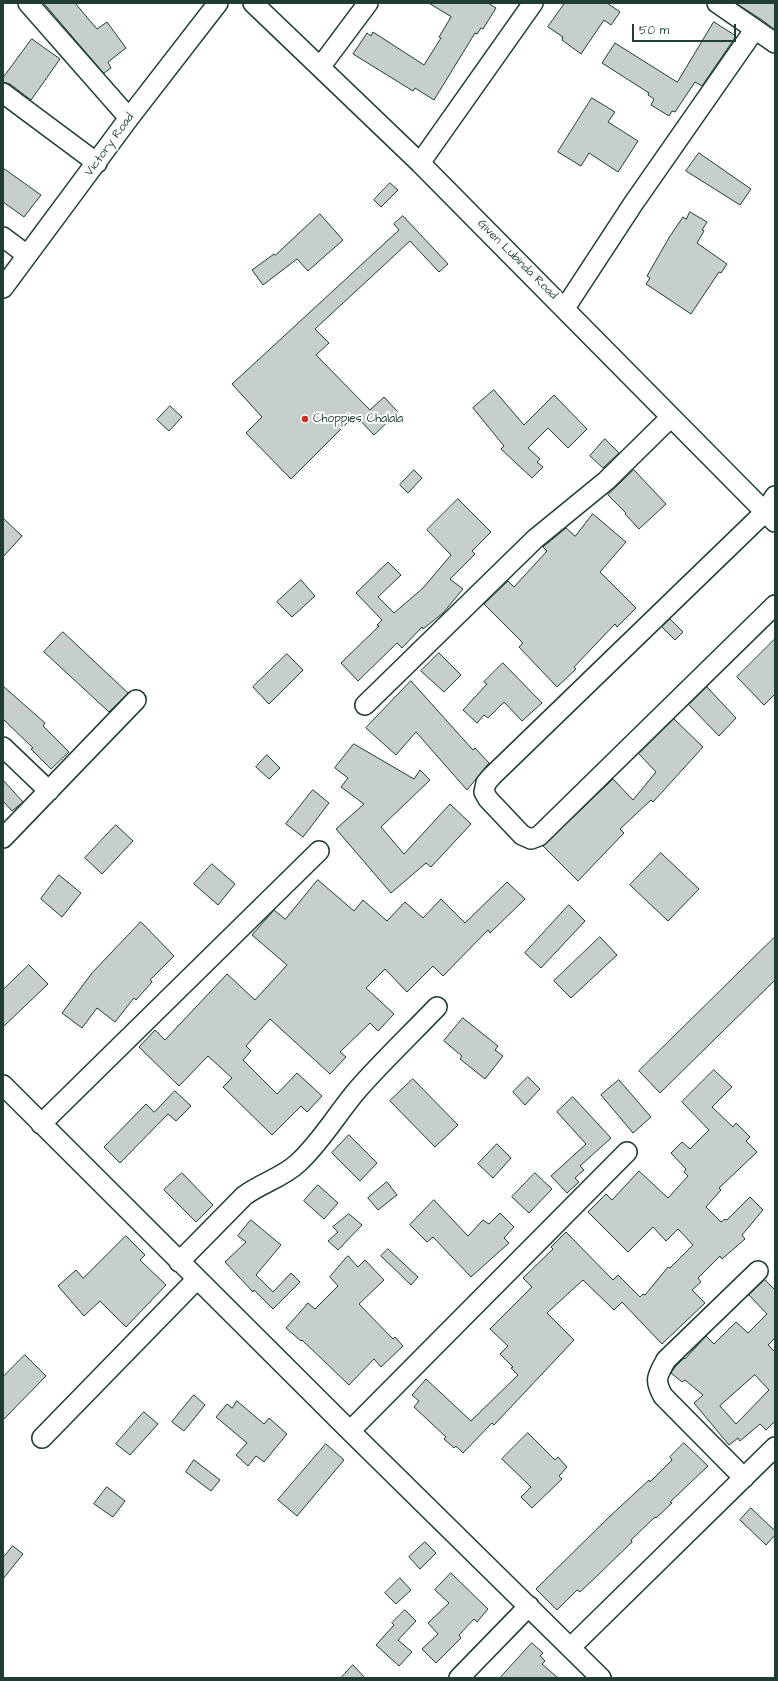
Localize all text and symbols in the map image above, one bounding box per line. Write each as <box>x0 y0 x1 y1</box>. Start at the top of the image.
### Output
scale bar <box>634 16 738 42</box>
text: 50 m <box>639 22 669 39</box>
street label: Victory Road <box>82 111 138 179</box>
street label: Given Lubinda Road <box>474 217 560 303</box>
place label: Choppies Chalala <box>313 412 403 426</box>
marker: Choppies Chalala <box>300 414 310 424</box>

